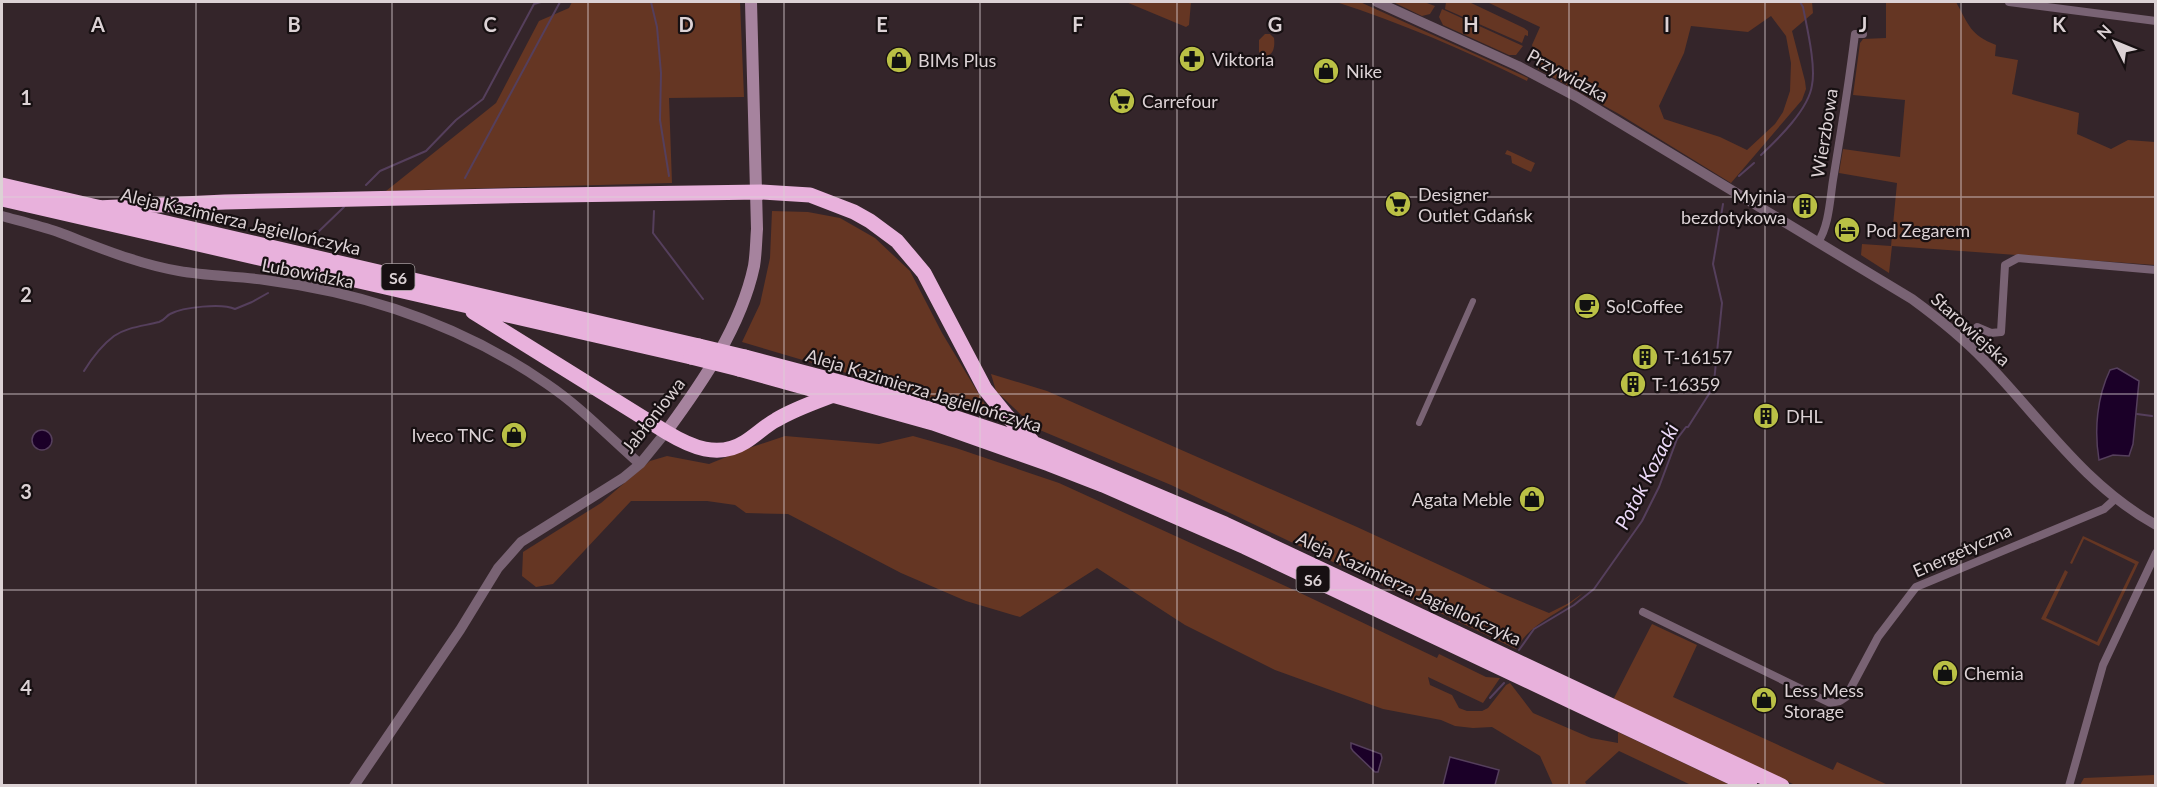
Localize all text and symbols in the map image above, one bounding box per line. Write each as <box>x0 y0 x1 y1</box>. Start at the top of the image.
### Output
text: A <box>90 12 105 36</box>
text: B <box>287 12 301 36</box>
text: C <box>483 12 497 36</box>
text: D <box>678 12 694 36</box>
text: E <box>876 12 888 36</box>
text: F <box>1072 12 1084 36</box>
text: G <box>1268 12 1282 36</box>
text: H <box>1463 12 1479 36</box>
text: I <box>1664 12 1670 36</box>
text: J <box>1859 12 1867 36</box>
text: K <box>2052 12 2066 36</box>
north arrow <box>2085 12 2145 72</box>
text: N <box>2093 20 2115 42</box>
pharmacy icon: Viktoria <box>1177 44 1207 74</box>
street label: Przywidzka <box>1524 44 1612 106</box>
shop icon: BIMs Plus <box>884 45 914 75</box>
place label: Viktoria <box>1212 48 1274 70</box>
place label: BIMs Plus <box>918 49 997 71</box>
shop icon: Nike <box>1311 56 1341 86</box>
place label: Nike <box>1346 60 1382 82</box>
text: 1 <box>20 85 32 109</box>
supermarket icon: Carrefour <box>1107 86 1137 116</box>
street label: Wierzbowa <box>1806 87 1842 179</box>
place label: Carrefour <box>1142 90 1218 112</box>
street label: Aleja Kazimierza Jagiellończyka <box>119 183 363 259</box>
place label: Designer Outlet Gdańsk <box>1418 183 1533 226</box>
place label: Myjnia bezdotykowa <box>1681 185 1786 228</box>
supermarket icon: Designer Outlet Gdańsk <box>1383 189 1413 219</box>
building icon: Myjnia bezdotykowa <box>1790 191 1820 221</box>
hotel icon: Pod Zegarem <box>1832 215 1862 245</box>
place label: Pod Zegarem <box>1866 219 1970 241</box>
street label: Lubowidzka <box>260 253 356 293</box>
road number: S6 <box>382 264 414 290</box>
text: 2 <box>20 282 32 306</box>
street label: Starowiejska <box>1927 288 2015 370</box>
cafe icon: So!Coffee <box>1572 291 1602 321</box>
place label: So!Coffee <box>1606 295 1683 317</box>
building icon: T-16157 <box>1630 342 1660 372</box>
street label: Aleja Kazimierza Jagiellończyka <box>803 344 1045 436</box>
place label: T-16157 <box>1664 346 1732 368</box>
building icon: T-16359 <box>1618 369 1648 399</box>
street label: Jabłoniowa <box>617 373 689 457</box>
place label: T-16359 <box>1652 373 1720 395</box>
building icon: DHL <box>1751 401 1781 431</box>
place label: DHL <box>1786 405 1823 427</box>
water label: Potok Kozacki <box>1609 419 1683 533</box>
shop icon: Iveco TNC <box>499 420 529 450</box>
place label: Iveco TNC <box>412 424 494 446</box>
text: 3 <box>20 479 32 503</box>
shop icon: Agata Meble <box>1517 484 1547 514</box>
place label: Agata Meble <box>1412 488 1512 510</box>
street label: Energetyczna <box>1909 518 2015 582</box>
street label: Aleja Kazimierza Jagiellończyka <box>1293 526 1525 650</box>
road number: S6 <box>1296 566 1330 592</box>
shop icon: Chemia <box>1930 658 1960 688</box>
place label: Chemia <box>1964 662 2024 684</box>
text: 4 <box>20 675 32 699</box>
place label: Less Mess Storage <box>1784 679 1864 722</box>
shop icon: Less Mess Storage <box>1749 685 1779 715</box>

